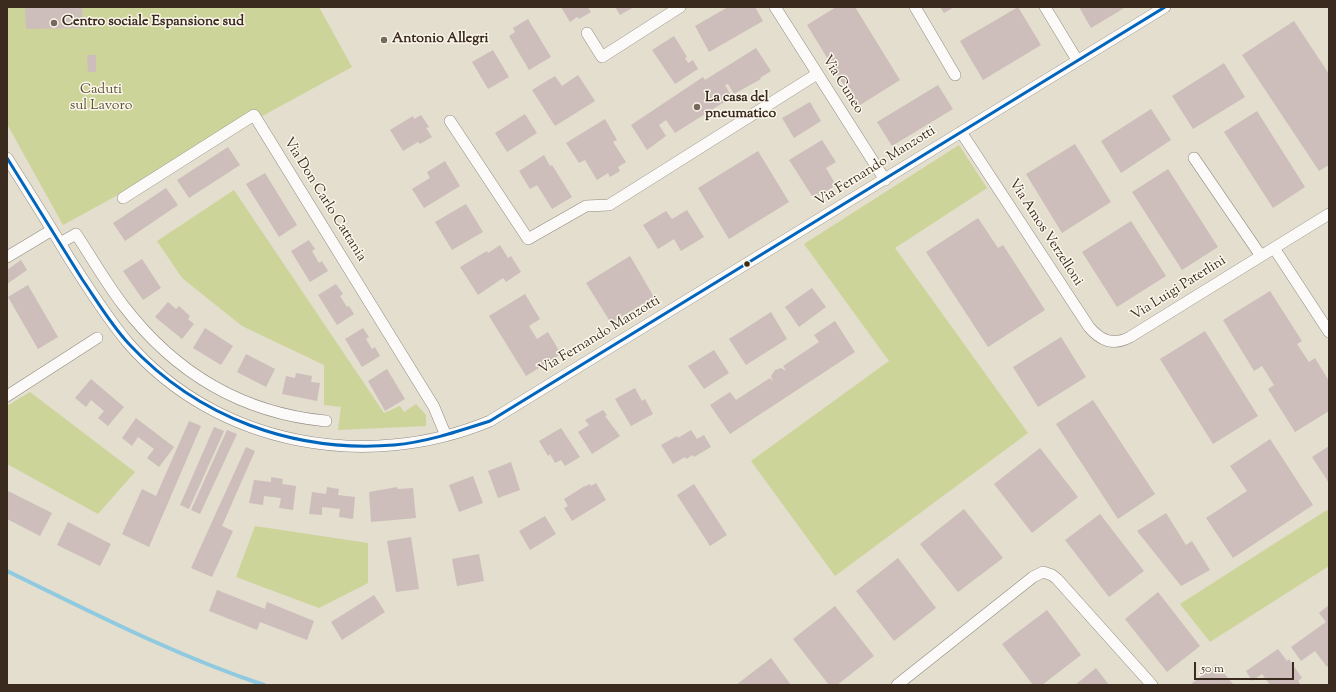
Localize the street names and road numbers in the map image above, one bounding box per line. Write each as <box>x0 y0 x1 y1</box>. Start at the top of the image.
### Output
street label: Via Cuneo <box>818 53 866 117</box>
street label: Via Fernando Manzotti <box>813 123 939 211</box>
street label: Via Don Carlo Cattania <box>279 135 369 265</box>
street label: Via Amos Verzelloni <box>1004 176 1086 290</box>
street label: Via Luigi Paterlini <box>1128 253 1230 325</box>
street label: Via Fernando Manzotti <box>536 293 664 379</box>

